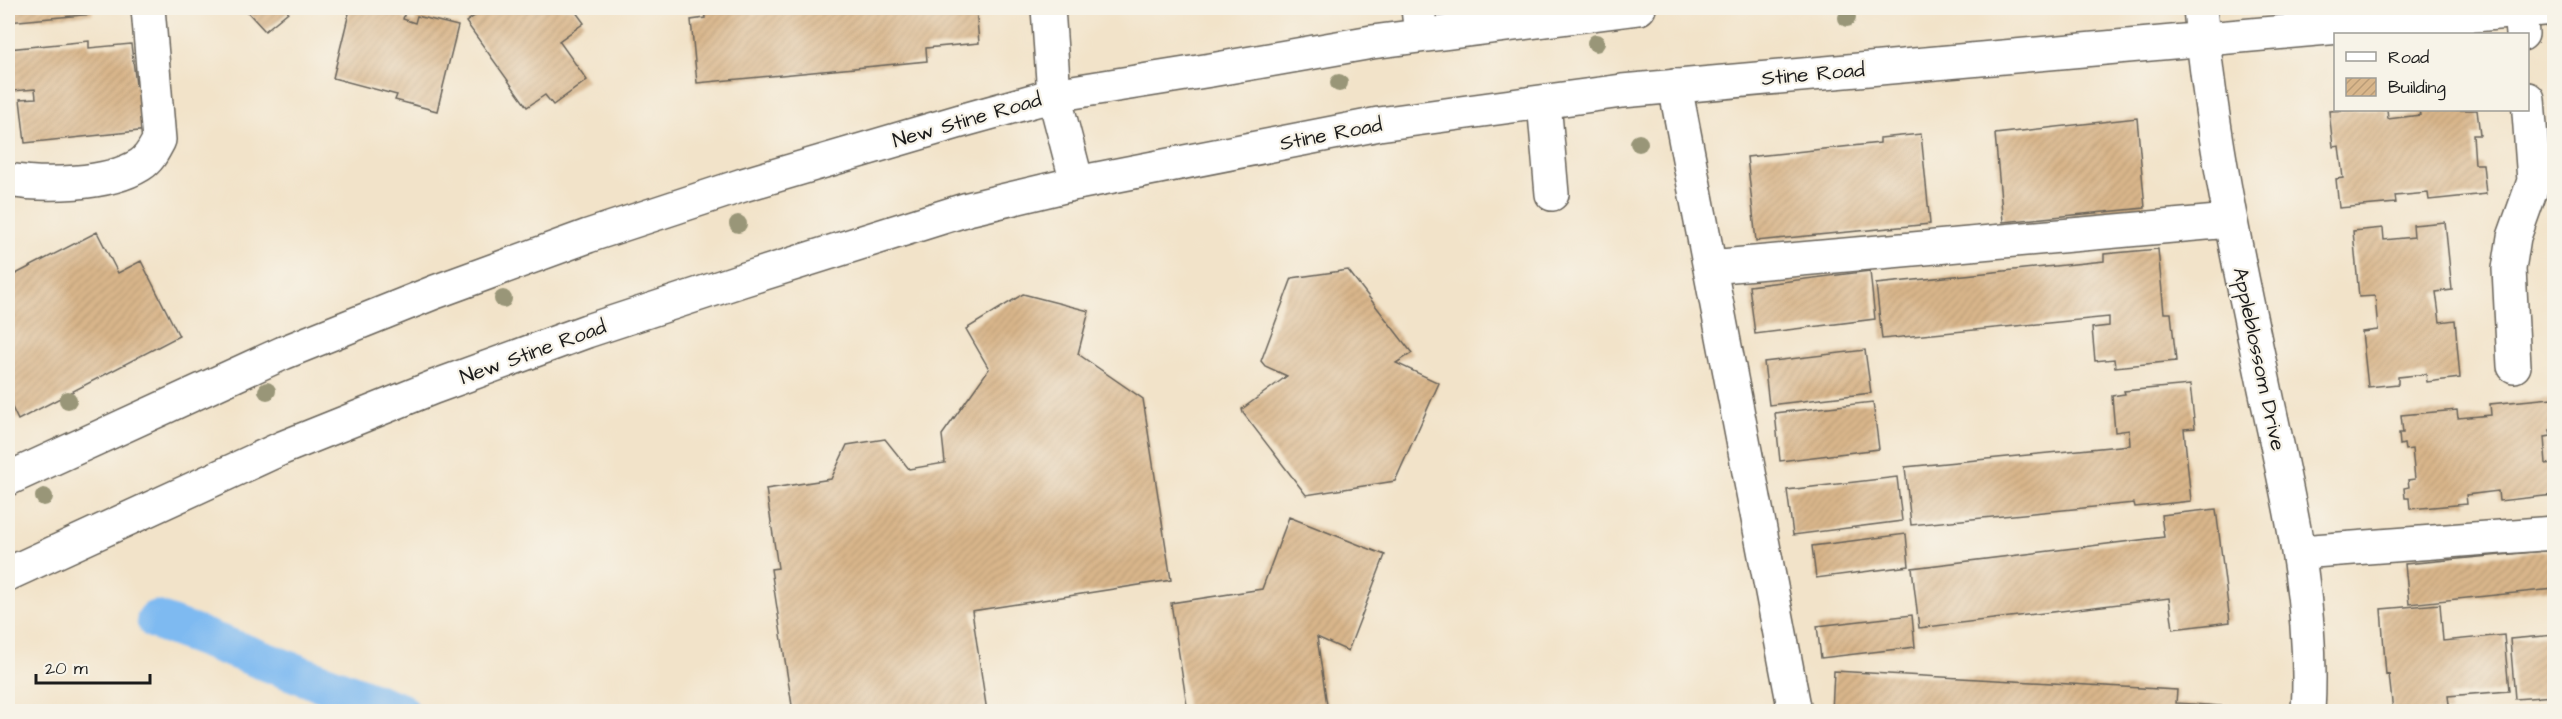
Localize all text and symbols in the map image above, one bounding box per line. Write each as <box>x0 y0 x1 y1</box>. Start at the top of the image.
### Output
legend <box>2334 33 2529 111</box>
text: Road <box>2388 45 2429 70</box>
street label: Stine Road <box>1760 55 1866 93</box>
text: Building <box>2388 75 2446 101</box>
street label: New Stine Road <box>889 85 1045 155</box>
street label: Stine Road <box>1277 110 1385 158</box>
street label: Appleblossom Drive <box>2224 265 2293 454</box>
street label: New Stine Road <box>456 312 610 392</box>
scale bar <box>36 647 150 685</box>
text: 20 m <box>45 656 88 681</box>

